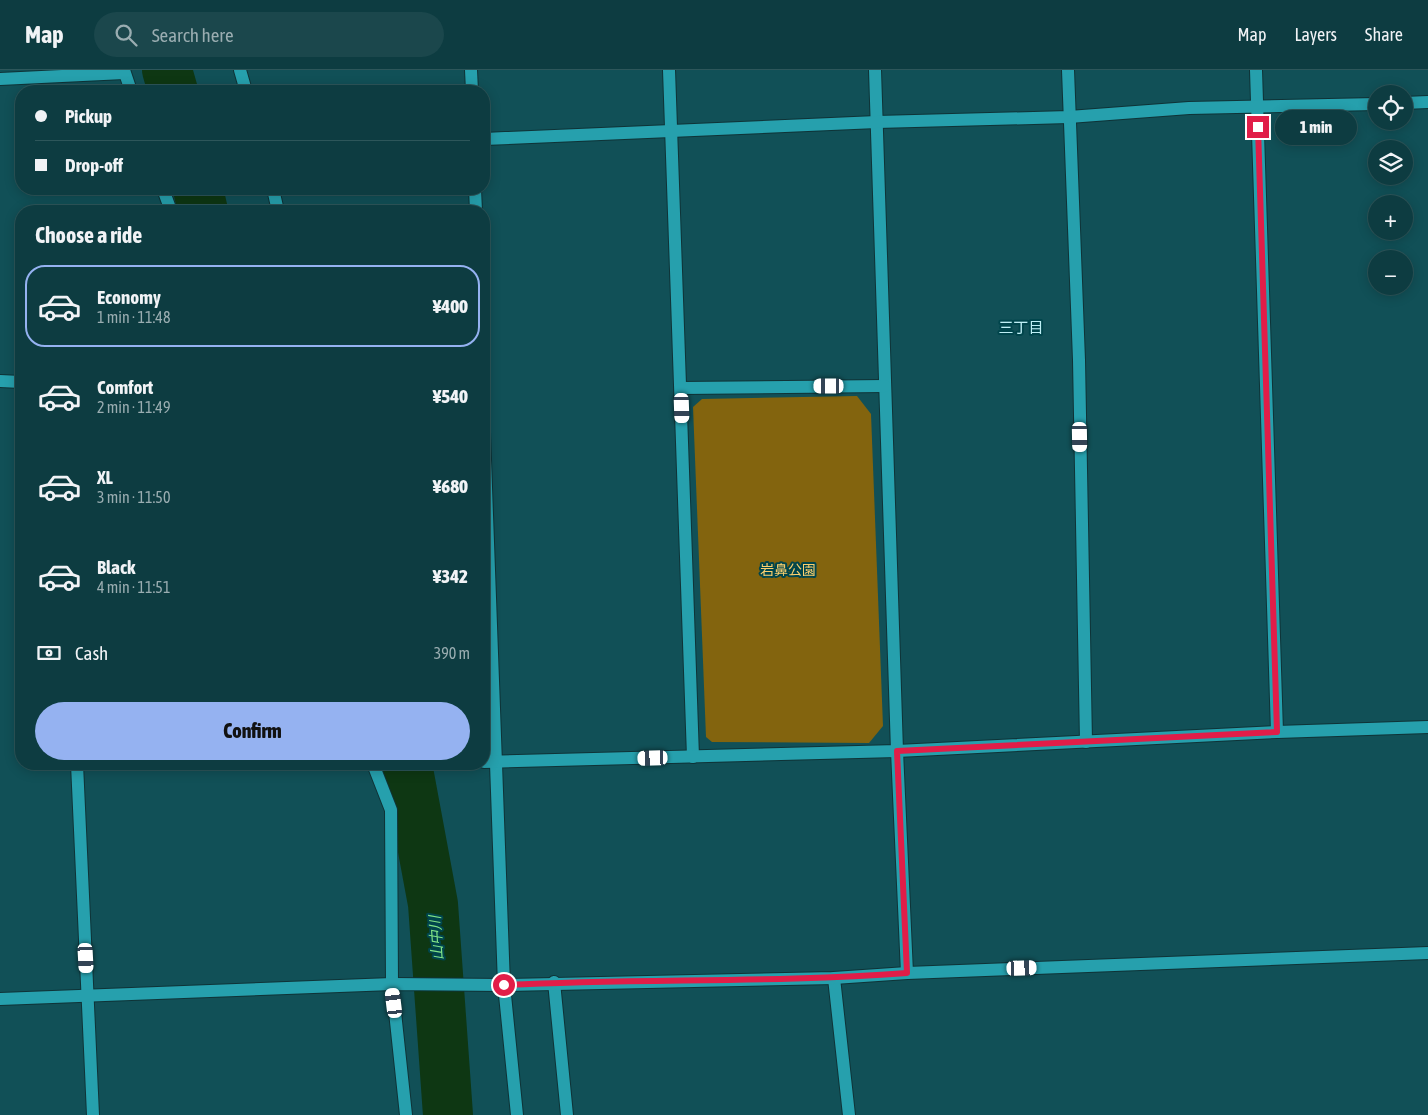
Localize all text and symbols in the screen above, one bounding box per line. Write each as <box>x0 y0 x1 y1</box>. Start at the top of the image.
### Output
search box <box>94 12 444 57</box>
text: Map <box>25 21 64 48</box>
icon: search <box>112 21 140 49</box>
text: Search here <box>152 24 234 46</box>
text: Map <box>1237 24 1266 45</box>
text: Layers <box>1294 24 1337 45</box>
text: Share <box>1365 24 1403 45</box>
map controls <box>1368 85 1413 295</box>
button: locate <box>1368 85 1413 130</box>
text: Pickup <box>65 105 112 127</box>
callout: 1 min <box>1276 110 1358 144</box>
route end <box>1247 116 1269 138</box>
text: 1 min <box>1300 118 1332 136</box>
button: layers <box>1368 140 1413 185</box>
text: Drop-off <box>65 154 123 176</box>
button: + <box>1368 195 1413 240</box>
text: Choose a ride <box>35 222 142 248</box>
button: − <box>1368 250 1413 295</box>
icon: car <box>37 284 82 329</box>
text: Economy <box>97 286 161 308</box>
text: ¥400 <box>433 295 468 317</box>
text: 1 min · 11:48 <box>97 308 170 326</box>
district label: 三丁目 <box>998 319 1044 336</box>
icon: car <box>37 374 82 419</box>
text: Comfort <box>97 376 153 398</box>
car <box>814 379 844 394</box>
text: ¥540 <box>433 385 468 407</box>
car <box>673 393 690 423</box>
text: 2 min · 11:49 <box>97 398 170 416</box>
car <box>1072 422 1087 452</box>
icon: car <box>37 464 82 509</box>
text: XL <box>97 466 113 488</box>
text: ¥680 <box>433 475 468 497</box>
text: 3 min · 11:50 <box>97 488 170 506</box>
icon: car <box>37 554 82 599</box>
text: Black <box>97 556 135 578</box>
park label: 岩鼻公園 <box>760 562 816 578</box>
text: ¥342 <box>433 565 468 587</box>
text: 4 min · 11:51 <box>97 578 170 596</box>
icon: cash <box>35 639 63 667</box>
text: Cash <box>75 642 108 664</box>
text: 390 m <box>434 644 470 662</box>
button: Confirm <box>35 702 470 760</box>
car <box>637 750 668 766</box>
water label: 山中川 <box>426 913 446 961</box>
car <box>77 943 94 973</box>
car <box>1006 960 1037 976</box>
route start <box>493 974 515 996</box>
car <box>384 987 403 1019</box>

